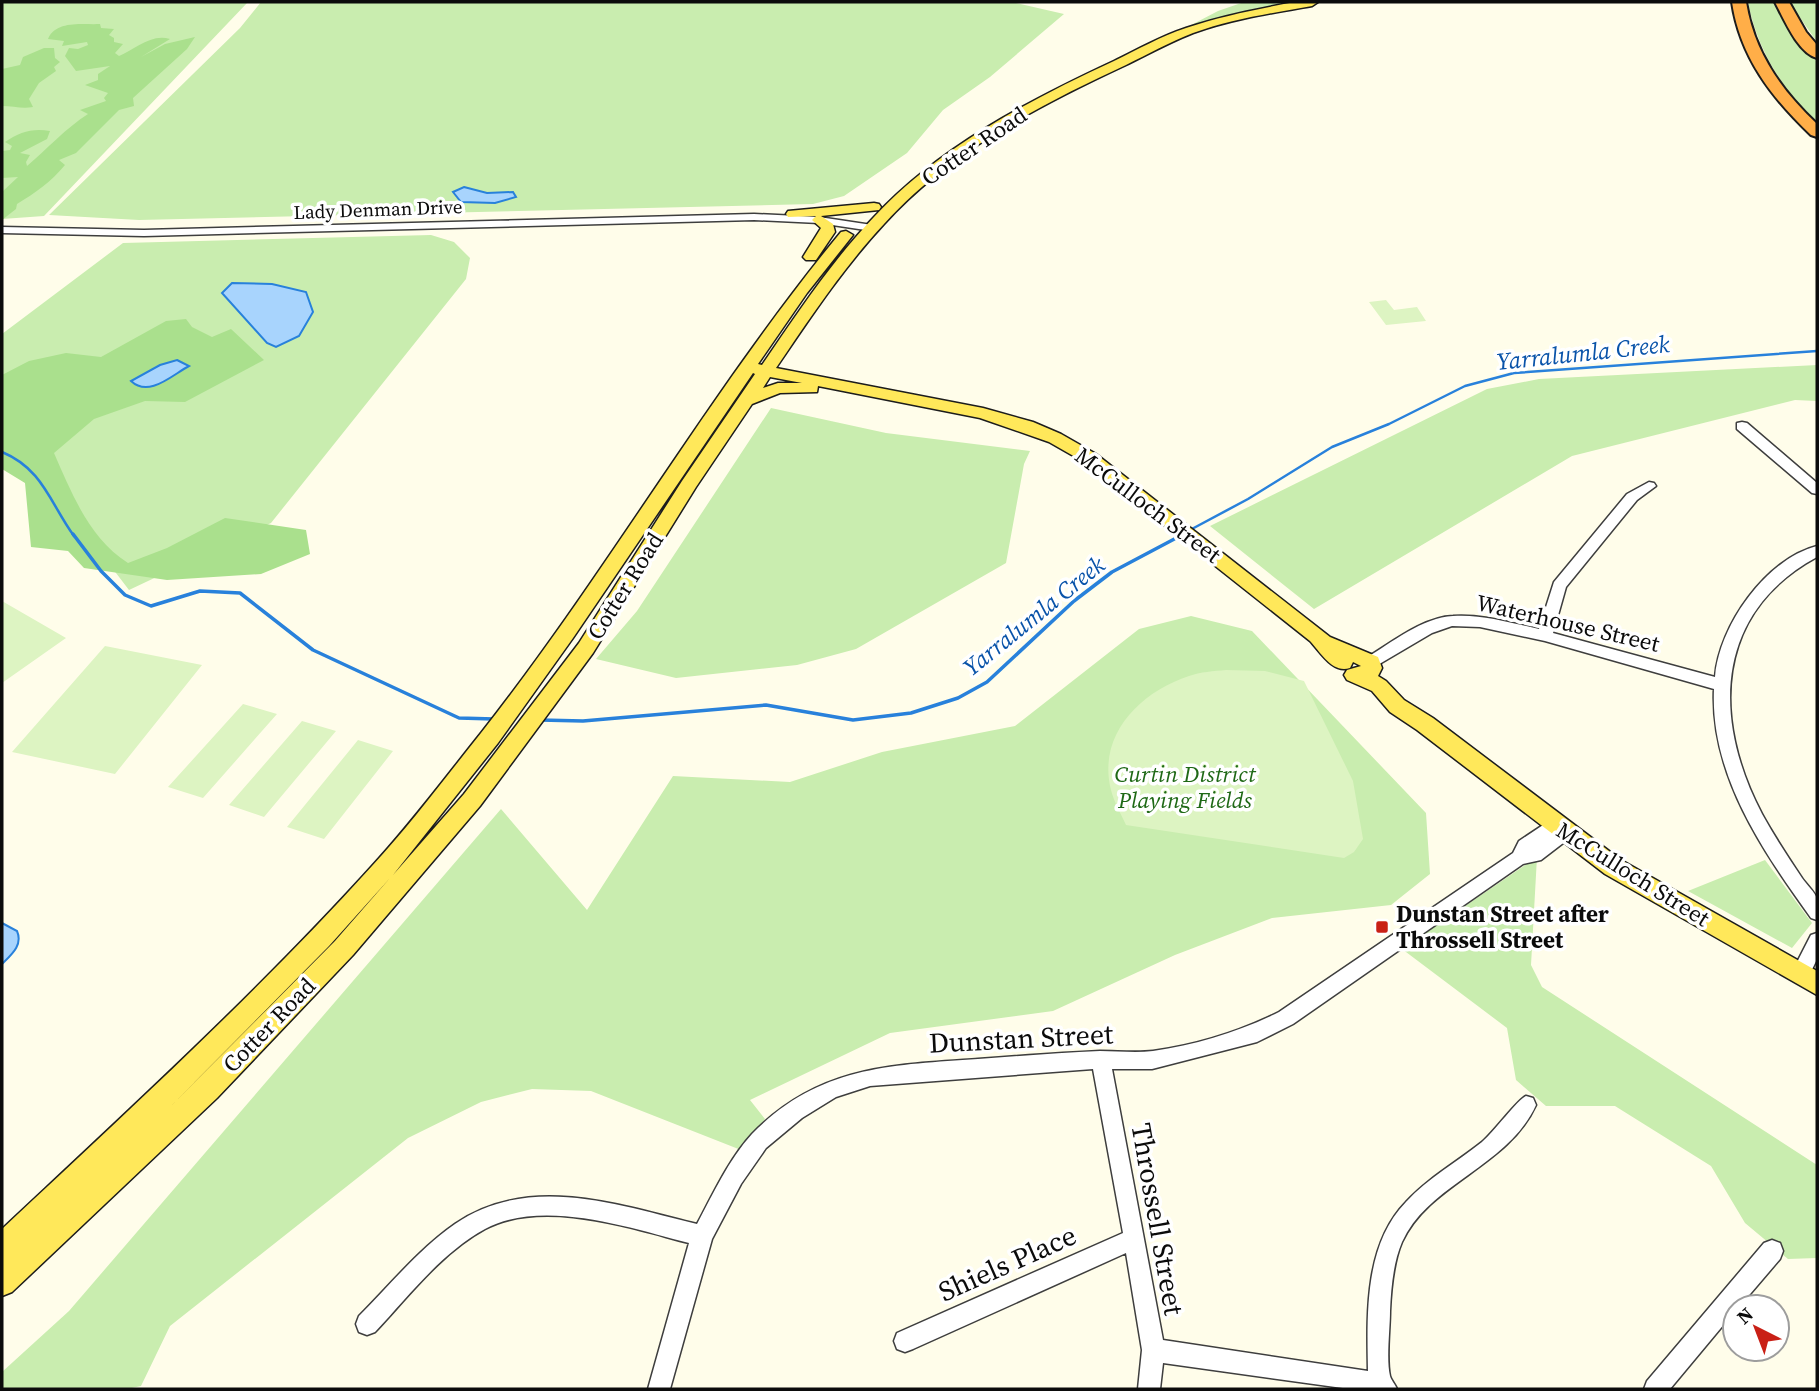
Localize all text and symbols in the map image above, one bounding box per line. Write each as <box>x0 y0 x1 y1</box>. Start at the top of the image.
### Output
street label: Cotter Road <box>915 99 1033 193</box>
street label: Lady Denman Drive <box>293 193 463 225</box>
water label: Yarralumla Creek <box>1495 327 1672 378</box>
street label: McCulloch Street <box>1068 440 1228 571</box>
street label: Cotter Road <box>579 526 671 646</box>
water label: Yarralumla Creek <box>956 548 1112 683</box>
street label: Waterhouse Street <box>1473 586 1663 660</box>
park label: Curtin District Playing Fields <box>1115 758 1257 816</box>
street label: McCulloch Street <box>1550 814 1716 934</box>
place label: Dunstan Street after Throssell Street <box>1396 898 1609 956</box>
marker: Dunstan Street after Throssell Street <box>1374 919 1390 935</box>
street label: Cotter Road <box>215 970 323 1080</box>
street label: Dunstan Street <box>928 1014 1115 1062</box>
street label: Throssell Street <box>1122 1120 1194 1319</box>
street label: Shiels Place <box>932 1216 1082 1310</box>
north arrow <box>1721 1293 1791 1363</box>
text: N <box>1731 1301 1759 1330</box>

